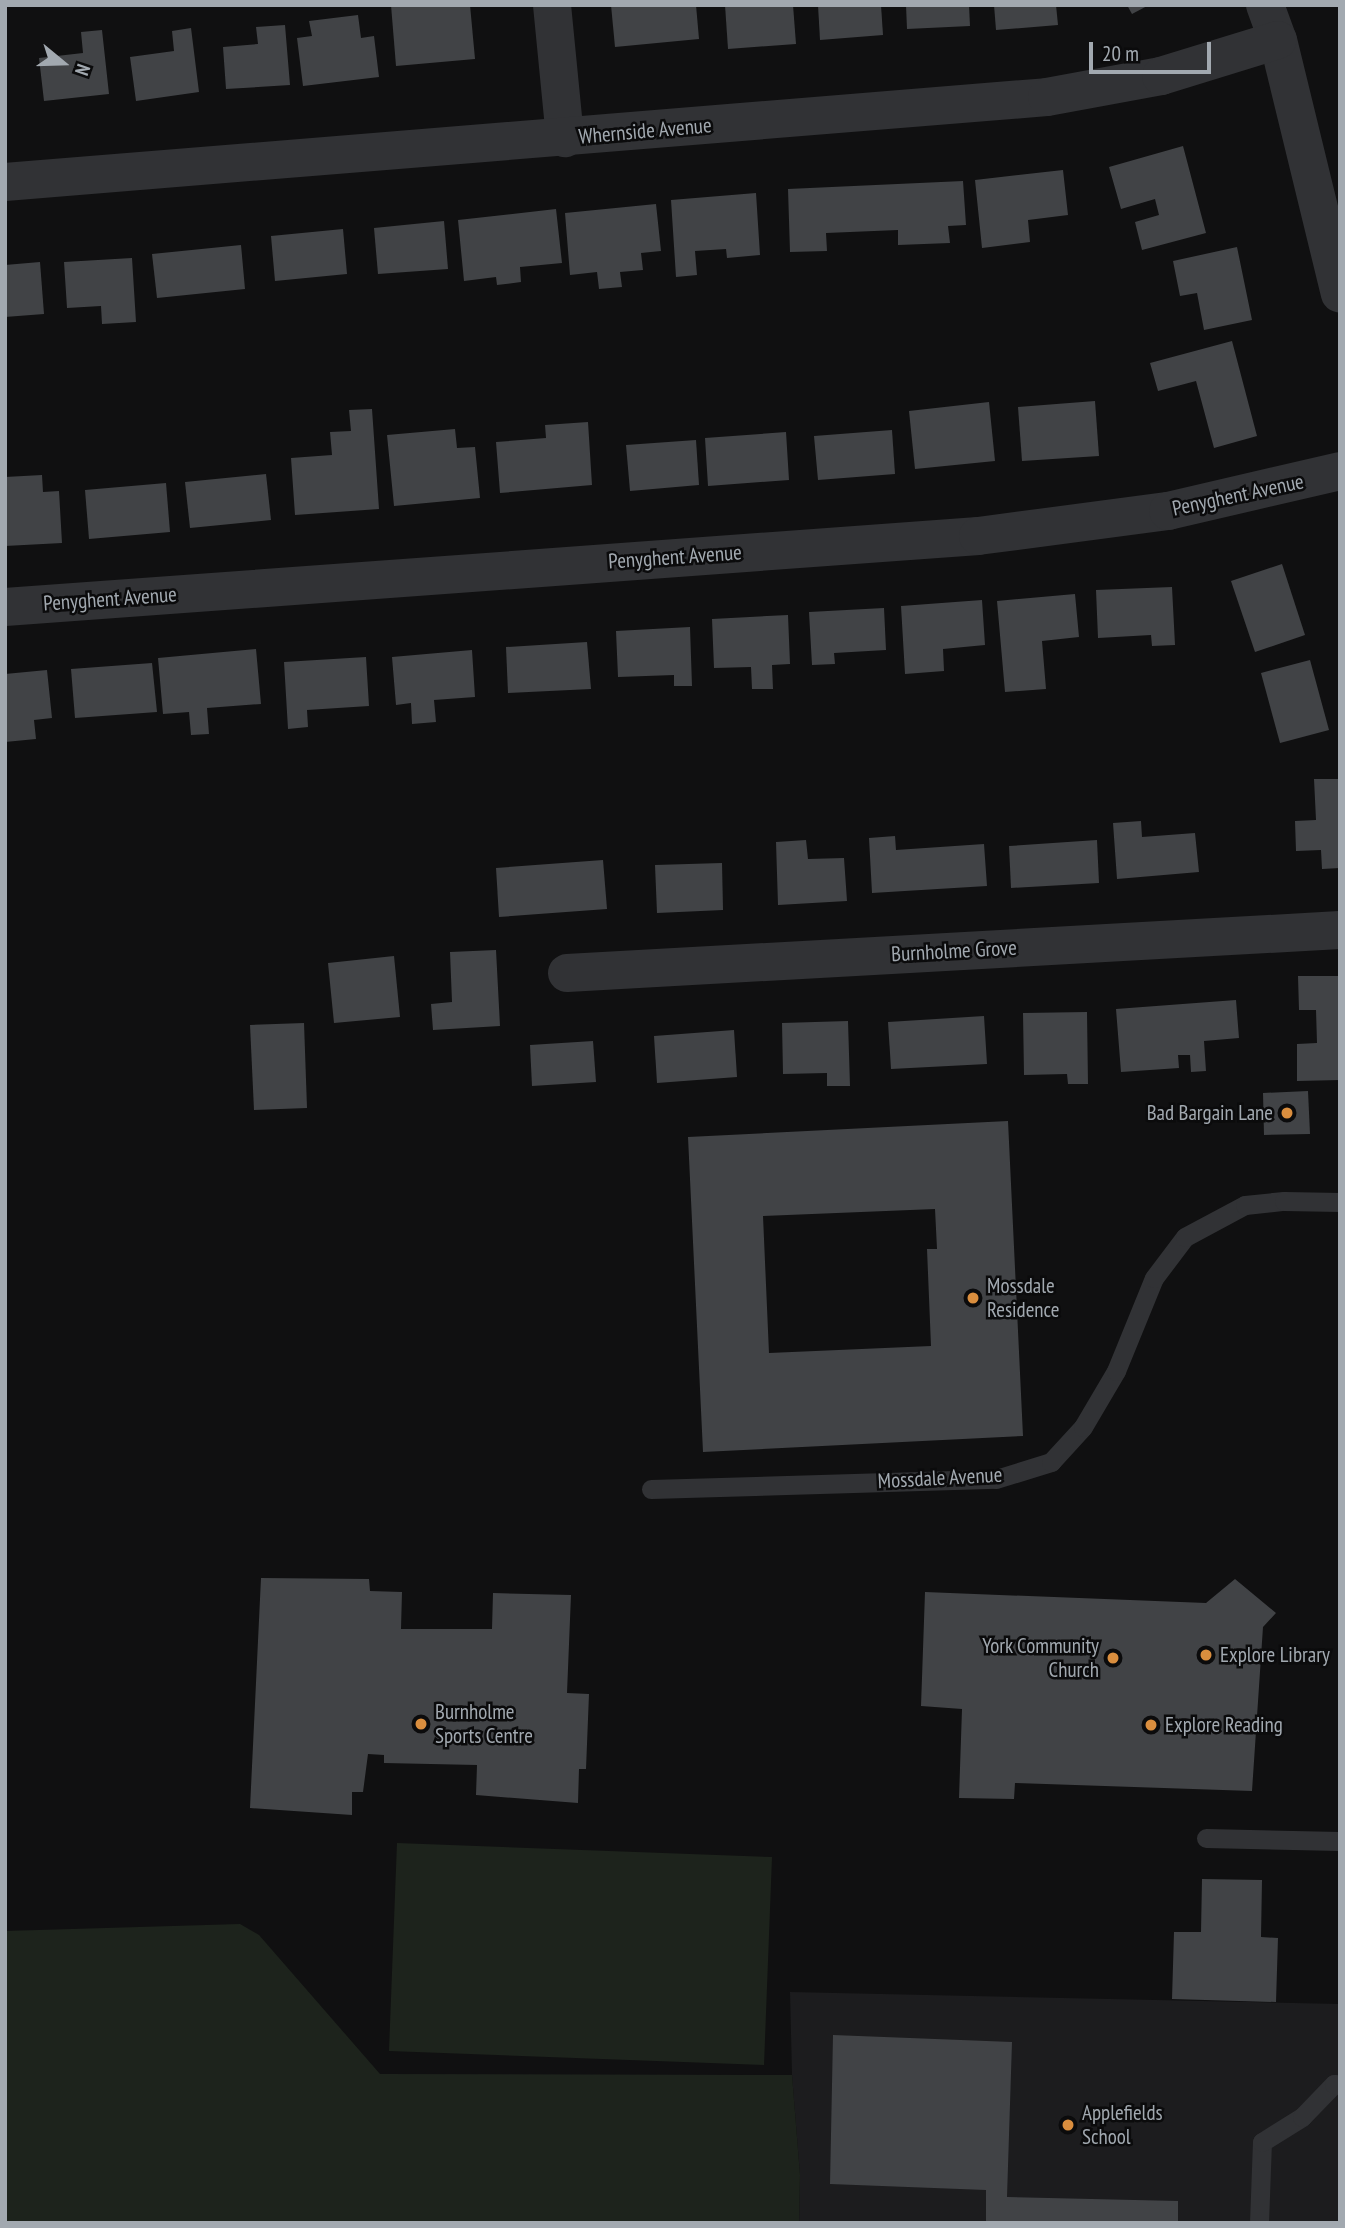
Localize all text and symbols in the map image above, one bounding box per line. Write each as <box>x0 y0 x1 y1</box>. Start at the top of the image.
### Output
north arrow <box>28 28 98 98</box>
scale bar <box>1093 28 1216 72</box>
text: 20 m <box>1102 40 1139 67</box>
text: N <box>70 61 96 79</box>
street label: Whernside Avenue <box>577 113 713 149</box>
street label: Penyghent Avenue <box>1170 469 1306 521</box>
street label: Penyghent Avenue <box>607 540 743 574</box>
street label: Penyghent Avenue <box>42 582 178 616</box>
street label: Burnholme Grove <box>891 935 1017 967</box>
place label: Bad Bargain Lane <box>1147 1100 1273 1126</box>
marker: Bad Bargain Lane <box>1279 1105 1295 1121</box>
place label: Mossdale Residence <box>987 1273 1059 1323</box>
marker: Mossdale Residence <box>965 1290 981 1306</box>
street label: Mossdale Avenue <box>877 1462 1003 1494</box>
place label: York Community Church <box>982 1633 1099 1683</box>
place label: Explore Library <box>1220 1642 1330 1668</box>
marker: Explore Library <box>1198 1647 1214 1663</box>
marker: York Community Church <box>1105 1650 1121 1666</box>
place label: Burnholme Sports Centre <box>435 1699 533 1749</box>
place label: Explore Reading <box>1165 1712 1283 1738</box>
marker: Burnholme Sports Centre <box>413 1716 429 1732</box>
marker: Explore Reading <box>1143 1717 1159 1733</box>
place label: Applefields School <box>1082 2100 1163 2150</box>
marker: Applefields School <box>1060 2117 1076 2133</box>

